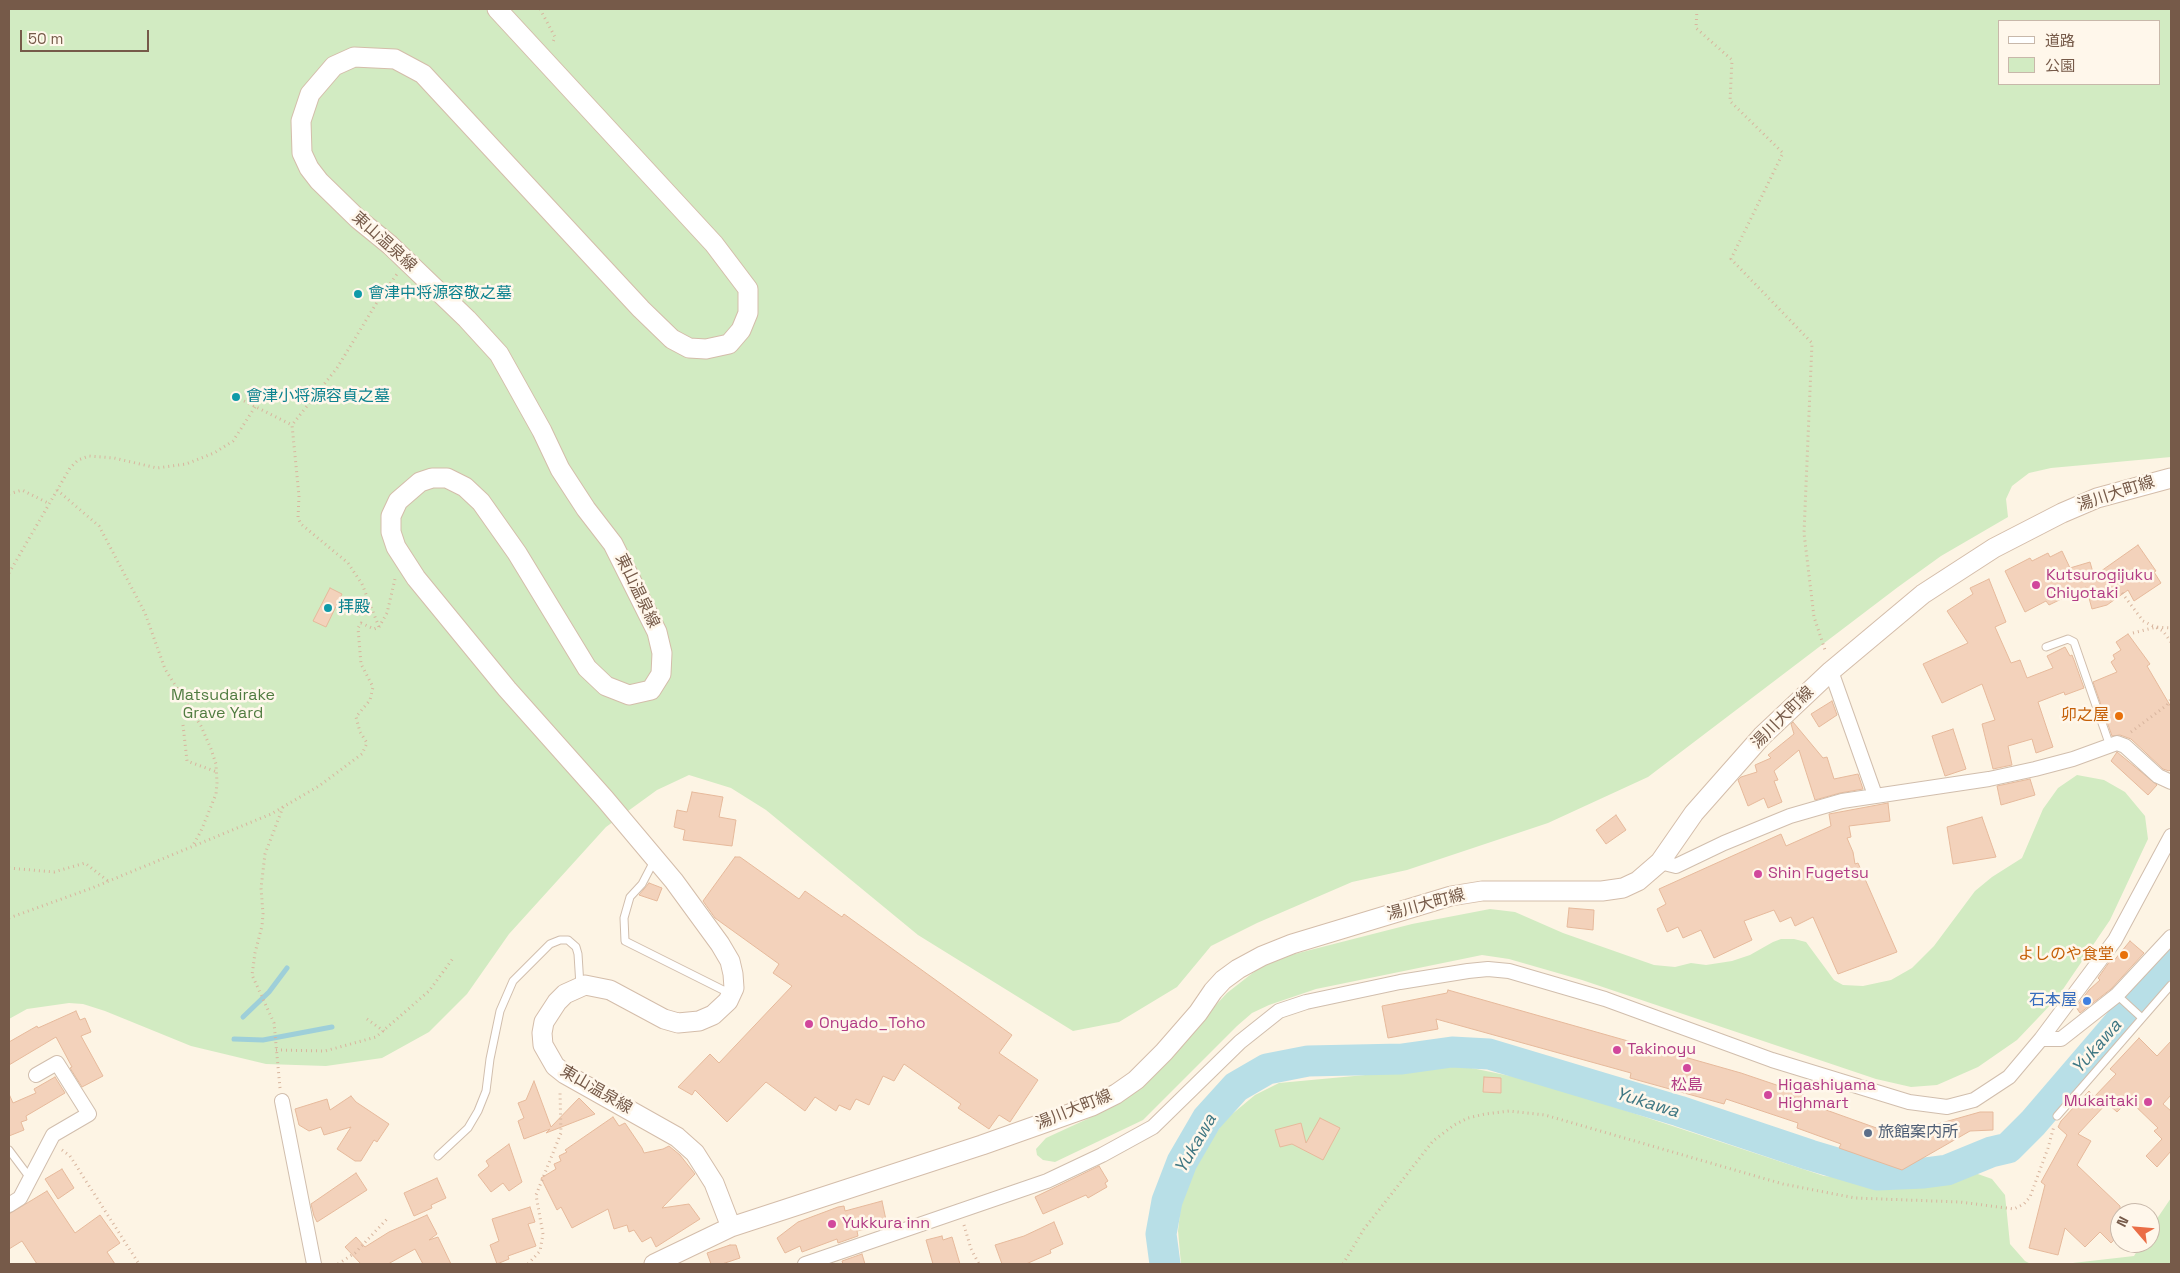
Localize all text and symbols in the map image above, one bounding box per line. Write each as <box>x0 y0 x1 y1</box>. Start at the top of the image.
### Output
scale bar <box>22 20 151 52</box>
legend <box>1998 20 2160 85</box>
text: 50 m <box>28 29 63 48</box>
text: 道路 <box>2045 31 2075 50</box>
text: 公園 <box>2045 56 2075 75</box>
street label: 東山温泉線 <box>348 208 420 276</box>
place label: 會津中将源容敬之墓 <box>368 284 512 304</box>
marker: 會津中将源容敬之墓 <box>352 288 364 300</box>
place label: 會津小将源容貞之墓 <box>246 387 390 407</box>
marker: 會津小将源容貞之墓 <box>230 391 242 403</box>
street label: 湯川大町線 <box>2075 473 2157 515</box>
street label: 東山温泉線 <box>611 551 663 631</box>
place label: Kutsurogijuku Chiyotaki <box>2046 566 2153 604</box>
marker: Kutsurogijuku Chiyotaki <box>2030 579 2042 591</box>
place label: 拝殿 <box>338 598 370 618</box>
marker: 拝殿 <box>322 602 334 614</box>
street label: 湯川大町線 <box>1748 683 1818 753</box>
park label: Matsudairake Grave Yard <box>171 686 275 724</box>
place label: 卯之屋 <box>2061 706 2109 726</box>
marker: 卯之屋 <box>2113 710 2125 722</box>
place label: Shin Fugetsu <box>1768 864 1869 884</box>
marker: Shin Fugetsu <box>1752 868 1764 880</box>
street label: 湯川大町線 <box>1385 885 1467 925</box>
place label: よしのや食堂 <box>2018 945 2114 965</box>
marker: よしのや食堂 <box>2118 949 2130 961</box>
place label: 石本屋 <box>2029 991 2077 1011</box>
marker: 石本屋 <box>2081 995 2093 1007</box>
place label: Onyado_Toho <box>819 1014 926 1034</box>
water label: Yukawa <box>2068 1015 2126 1079</box>
marker: Onyado_Toho <box>803 1018 815 1030</box>
place label: Takinoyu <box>1627 1040 1696 1060</box>
marker: Takinoyu <box>1611 1044 1623 1056</box>
street label: 東山温泉線 <box>557 1062 635 1118</box>
marker: 松島 <box>1681 1062 1693 1074</box>
place label: 松島 <box>1671 1076 1703 1096</box>
place label: Higashiyama Highmart <box>1778 1076 1876 1114</box>
water label: Yukawa <box>1613 1083 1681 1123</box>
street label: 湯川大町線 <box>1033 1086 1115 1134</box>
marker: Higashiyama Highmart <box>1762 1089 1774 1101</box>
place label: Mukaitaki <box>2064 1092 2138 1112</box>
marker: Mukaitaki <box>2142 1096 2154 1108</box>
water label: Yukawa <box>1170 1110 1222 1178</box>
place label: 旅館案内所 <box>1878 1123 1958 1143</box>
marker: 旅館案内所 <box>1862 1127 1874 1139</box>
north arrow <box>2110 1203 2160 1253</box>
text: N <box>2112 1213 2133 1230</box>
place label: Yukkura inn <box>842 1214 930 1234</box>
marker: Yukkura inn <box>826 1218 838 1230</box>

